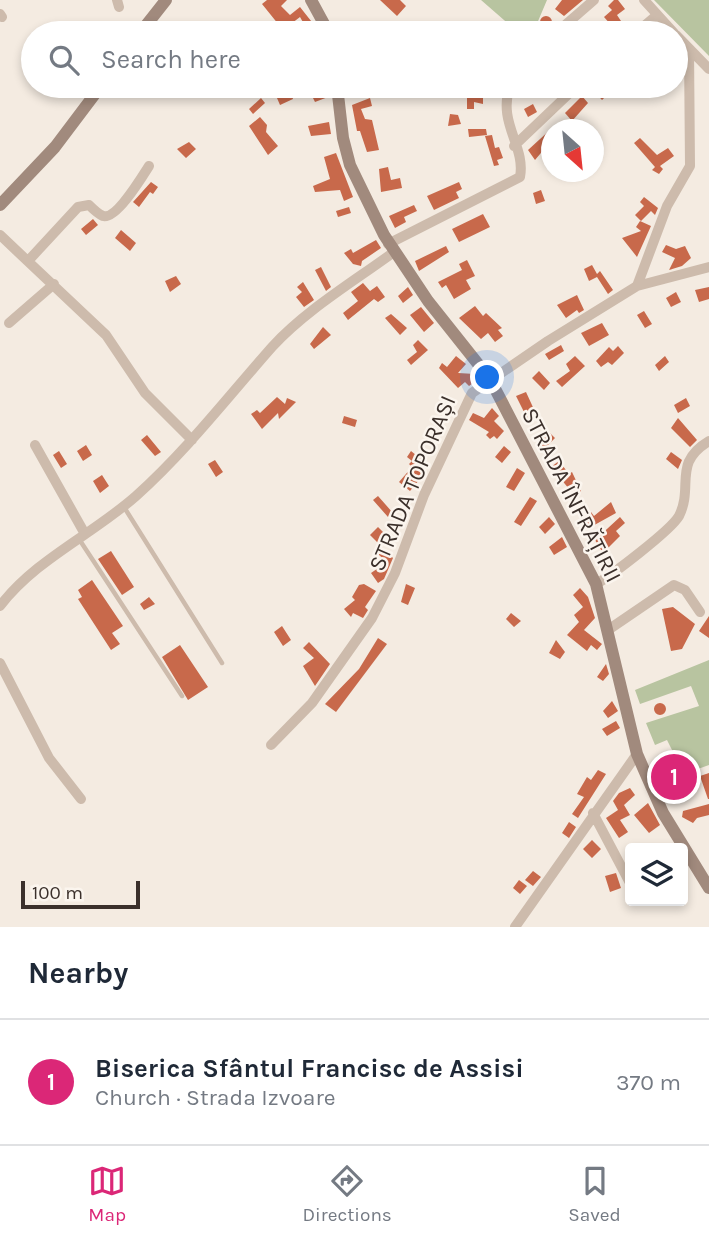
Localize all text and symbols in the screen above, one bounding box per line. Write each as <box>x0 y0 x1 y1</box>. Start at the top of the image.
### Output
search box <box>21 21 688 98</box>
icon: search <box>45 41 83 79</box>
text: Search here <box>101 44 241 75</box>
north arrow <box>541 119 604 182</box>
your location <box>470 360 504 394</box>
street label: STRADA TOPORAȘI <box>363 391 462 575</box>
street label: STRADA ÎNFRĂȚIRII <box>516 404 627 587</box>
pin: 1 <box>651 751 697 803</box>
map controls <box>625 843 688 906</box>
button: layers <box>625 843 688 906</box>
scale bar <box>21 878 140 910</box>
text: 100 m <box>32 882 83 904</box>
text: Nearby <box>28 955 128 991</box>
text: Biserica Sfântul Francisc de Assisi <box>95 1053 524 1084</box>
text: 1 <box>47 1069 55 1096</box>
text: 370 m <box>616 1069 681 1096</box>
text: Church · Strada Izvoare <box>95 1084 336 1111</box>
tab: Map <box>88 1162 126 1226</box>
tab: Directions <box>303 1162 392 1226</box>
tab: Saved <box>568 1162 621 1226</box>

